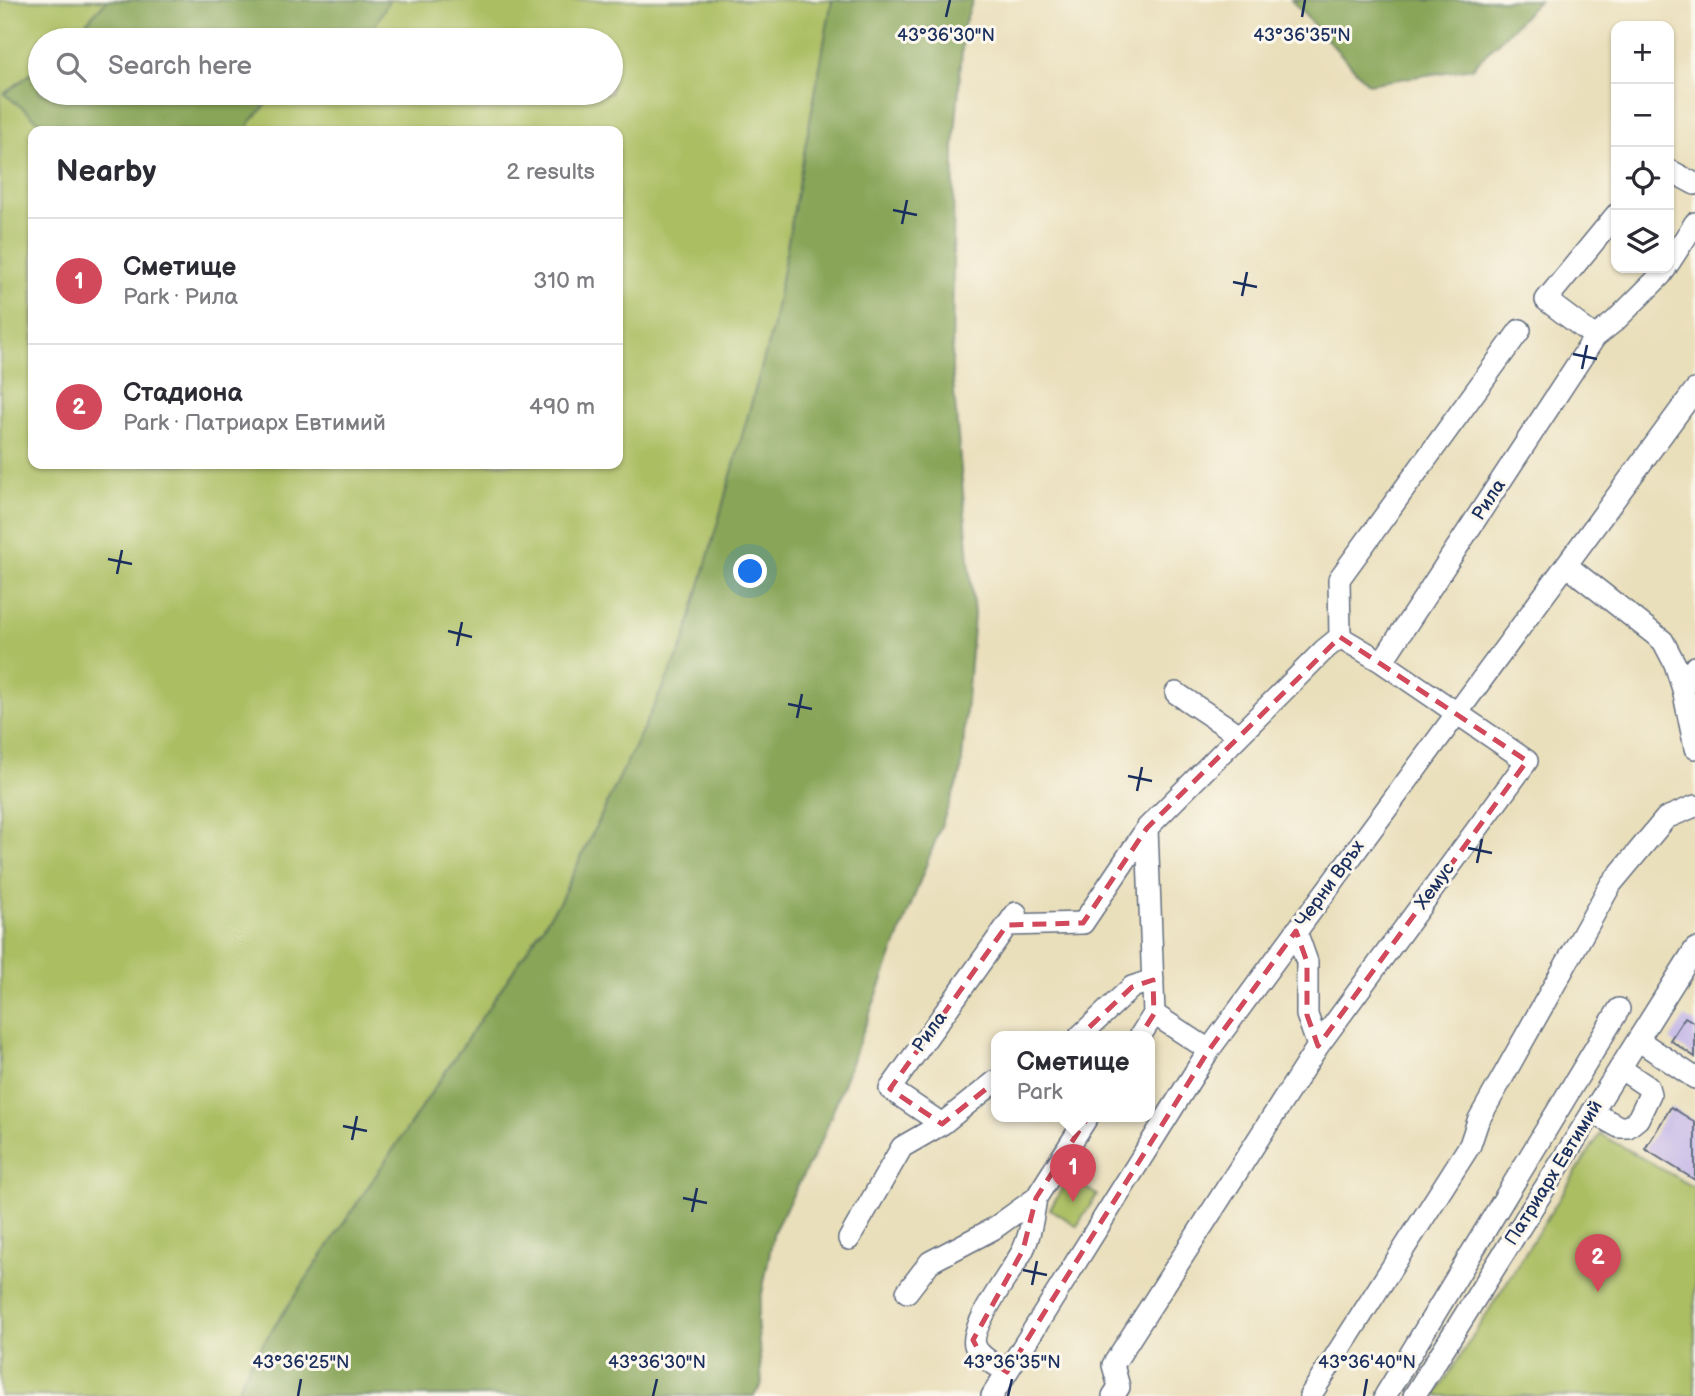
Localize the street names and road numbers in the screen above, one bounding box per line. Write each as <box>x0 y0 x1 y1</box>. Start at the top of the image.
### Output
street label: Рила <box>1467 475 1511 525</box>
street label: Черни Връх <box>1291 836 1370 932</box>
street label: Хемус <box>1410 857 1460 914</box>
street label: Рила <box>908 1007 952 1057</box>
street label: Патриарх Евтимий <box>1500 1096 1608 1250</box>

